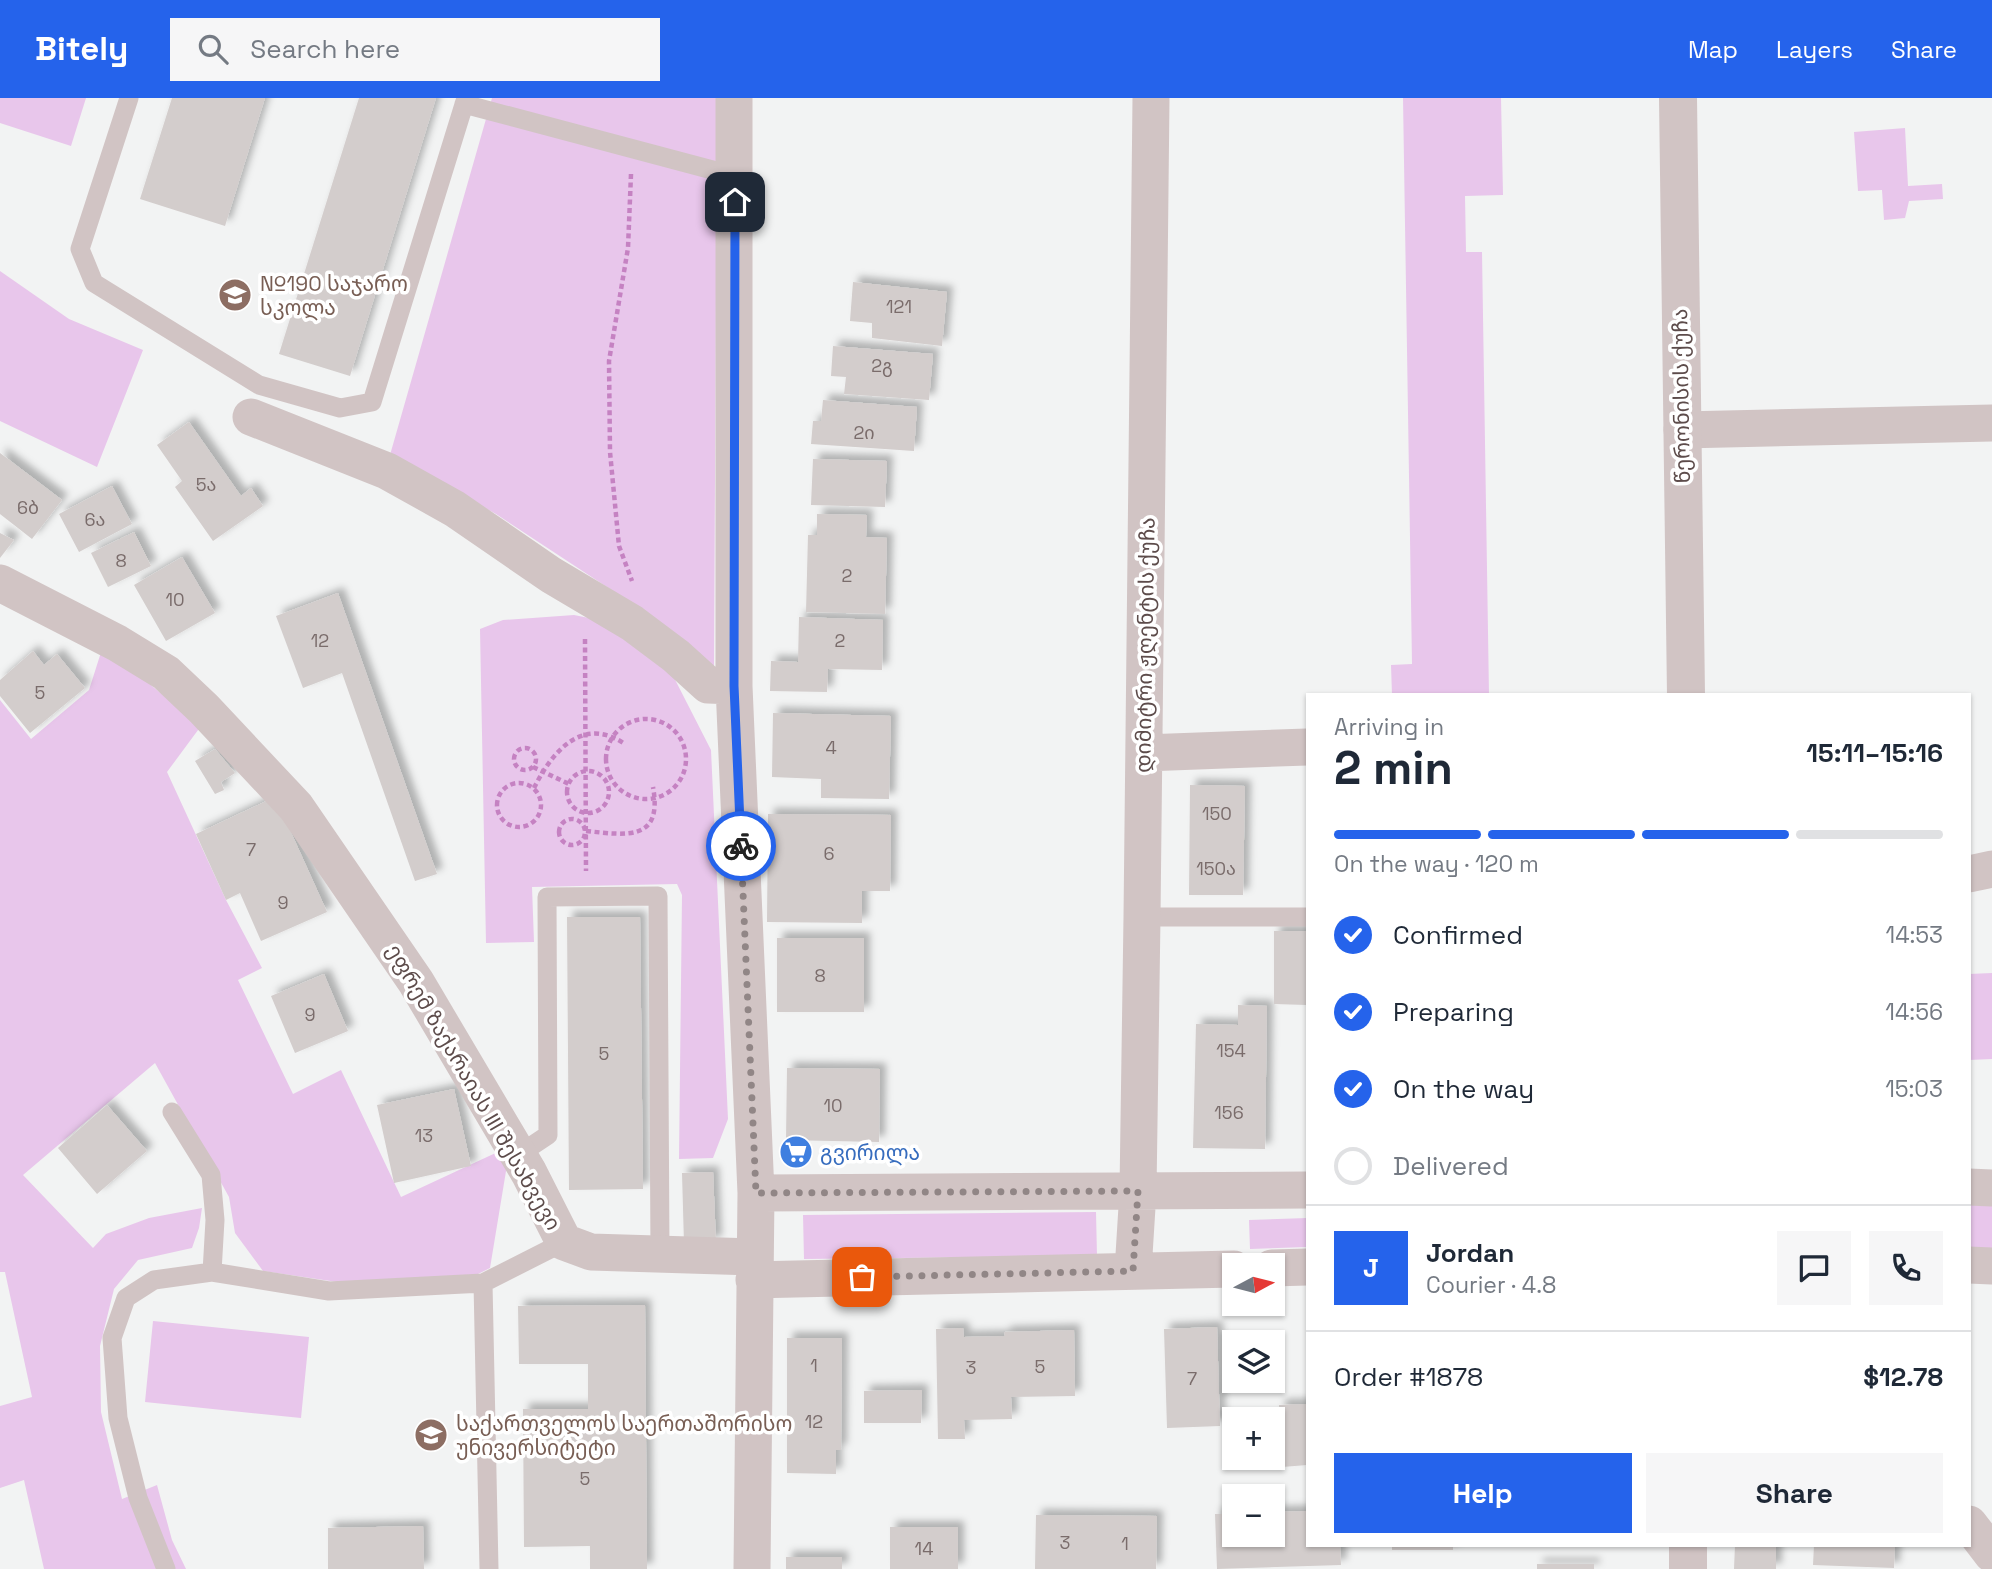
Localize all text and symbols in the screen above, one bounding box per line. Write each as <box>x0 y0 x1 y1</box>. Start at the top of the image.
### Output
search box <box>170 18 660 81</box>
text: Bitely <box>35 28 128 70</box>
icon: search <box>194 30 232 68</box>
text: Search here <box>250 32 400 66</box>
text: Map <box>1688 34 1738 65</box>
text: Layers <box>1776 34 1853 65</box>
text: Share <box>1891 34 1957 65</box>
pin <box>705 172 765 232</box>
icon: home <box>716 183 754 221</box>
place label: №190 საჯარო სკოლა <box>260 270 408 321</box>
school or university icon: №190 საჯარო სკოლა <box>216 276 254 314</box>
house number: 121 <box>886 295 912 318</box>
street label: წერონისის ქუჩა <box>1666 308 1696 484</box>
house number: 2გ <box>871 354 893 377</box>
house number: 2ი <box>853 421 875 444</box>
house number: 5ა <box>196 473 216 496</box>
house number: 6ბ <box>17 496 39 519</box>
house number: 6ა <box>85 508 105 531</box>
street label: დიმიტრი ჟღენტის ქუჩა <box>1129 517 1161 773</box>
house number: 8 <box>115 549 127 572</box>
house number: 2 <box>842 564 852 587</box>
house number: 10 <box>165 588 185 611</box>
house number: 12 <box>311 629 329 652</box>
house number: 2 <box>835 629 845 652</box>
house number: 5 <box>35 681 45 704</box>
text: Arriving in <box>1334 712 1444 742</box>
house number: 4 <box>825 736 837 759</box>
text: 15:11–15:16 <box>1806 736 1943 770</box>
text: 2 min <box>1334 739 1453 797</box>
house number: 150 <box>1202 802 1232 825</box>
courier <box>706 811 776 881</box>
icon: bike <box>722 827 760 865</box>
house number: 7 <box>246 838 256 861</box>
house number: 6 <box>823 842 835 865</box>
text: On the way · 120 m <box>1334 849 1539 879</box>
house number: 150ა <box>1196 857 1236 880</box>
house number: 9 <box>277 891 289 914</box>
icon: check <box>1334 916 1372 954</box>
text: Confirmed <box>1393 918 1523 952</box>
text: 14:53 <box>1886 920 1943 950</box>
street label: ეფრემ ზაქარაიას III შესახვევი <box>381 939 567 1235</box>
house number: 8 <box>814 964 826 987</box>
icon: check <box>1334 993 1372 1031</box>
text: Preparing <box>1393 995 1514 1029</box>
text: 14:56 <box>1885 997 1943 1027</box>
house number: 9 <box>304 1003 316 1026</box>
house number: 154 <box>1216 1039 1246 1062</box>
house number: 5 <box>599 1042 609 1065</box>
icon: check <box>1334 1070 1372 1108</box>
text: On the way <box>1393 1072 1534 1106</box>
text: 15:03 <box>1885 1074 1943 1104</box>
house number: 10 <box>823 1094 843 1117</box>
house number: 156 <box>1214 1101 1244 1124</box>
house number: 13 <box>415 1124 433 1147</box>
supermarket icon: გვირილა <box>777 1133 815 1171</box>
place label: გვირილა <box>820 1139 920 1166</box>
text: Delivered <box>1393 1149 1509 1183</box>
button: chat <box>1777 1231 1851 1305</box>
button: phone <box>1869 1231 1943 1305</box>
text: Jordan <box>1426 1236 1514 1270</box>
pin <box>832 1247 892 1307</box>
text: J <box>1363 1251 1379 1285</box>
north arrow <box>1222 1253 1284 1316</box>
map controls <box>1222 1253 1285 1547</box>
icon: bag <box>843 1258 881 1296</box>
text: Courier · 4.8 <box>1426 1270 1556 1300</box>
button: layers <box>1222 1330 1285 1393</box>
house number: 1 <box>810 1354 818 1377</box>
house number: 5 <box>1035 1355 1045 1378</box>
house number: 3 <box>966 1356 976 1379</box>
text: Order #1878 <box>1334 1360 1483 1394</box>
text: $12.78 <box>1863 1360 1943 1394</box>
house number: 7 <box>1187 1367 1197 1390</box>
button: + <box>1222 1407 1285 1470</box>
place label: საქართველოს საერთაშორისო უნივერსიტეტი <box>456 1410 792 1461</box>
house number: 12 <box>805 1410 823 1433</box>
school or university icon: საქართველოს საერთაშორისო უნივერსიტეტი <box>412 1416 450 1454</box>
button: Help <box>1334 1453 1632 1533</box>
button: Share <box>1646 1453 1943 1533</box>
house number: 5 <box>580 1467 590 1490</box>
button: − <box>1222 1484 1285 1547</box>
house number: 3 <box>1060 1531 1070 1554</box>
house number: 1 <box>1121 1532 1129 1555</box>
house number: 14 <box>915 1537 933 1560</box>

